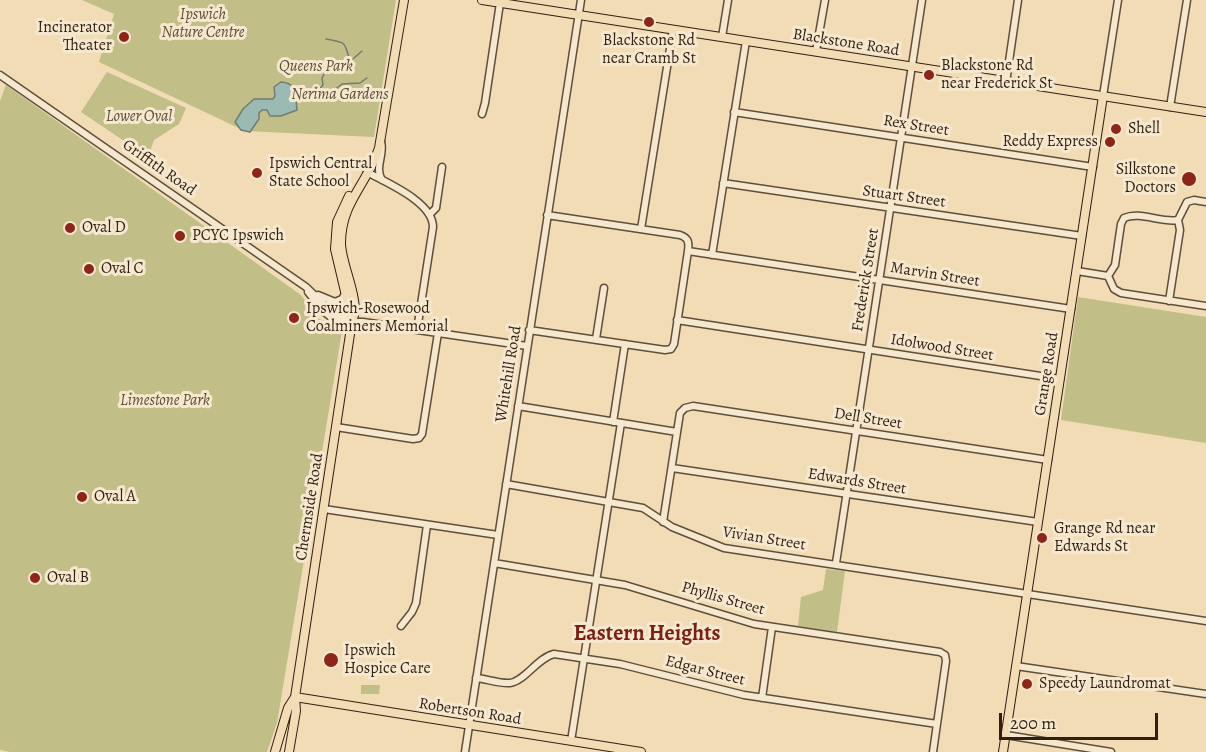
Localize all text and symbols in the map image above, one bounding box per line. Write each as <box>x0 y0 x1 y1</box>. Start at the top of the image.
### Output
park label: Ipswich Nature Centre <box>162 5 244 43</box>
marker: Blackstone Rd near Cramb St <box>642 15 656 29</box>
place label: Incinerator Theater <box>38 18 112 56</box>
street label: Blackstone Road <box>791 25 901 61</box>
marker: Incinerator Theater <box>117 30 131 44</box>
place label: Blackstone Rd near Cramb St <box>602 31 696 69</box>
place label: Blackstone Rd near Frederick St <box>941 56 1053 94</box>
park label: Queens Park <box>279 57 353 77</box>
marker: Blackstone Rd near Frederick St <box>922 68 936 82</box>
park label: Nerima Gardens <box>291 85 389 105</box>
park label: Lower Oval <box>106 107 172 127</box>
street label: Rex Street <box>882 111 950 141</box>
place label: Shell <box>1128 119 1160 139</box>
marker: Shell <box>1109 122 1123 136</box>
place label: Reddy Express <box>1003 132 1098 152</box>
marker: Reddy Express <box>1103 135 1117 149</box>
street label: Griffith Road <box>118 136 200 200</box>
place label: Ipswich Central State School <box>269 154 372 192</box>
place label: Silkstone Doctors <box>1116 160 1176 198</box>
marker: Ipswich Central State School <box>250 166 264 180</box>
marker: Silkstone Doctors <box>1180 170 1198 188</box>
street label: Stuart Street <box>861 182 947 212</box>
place label: Oval D <box>82 218 126 238</box>
marker: Oval D <box>63 221 77 235</box>
place label: PCYC Ipswich <box>192 226 284 246</box>
street label: Frederick Street <box>848 227 884 333</box>
marker: PCYC Ipswich <box>173 229 187 243</box>
street label: Marvin Street <box>889 258 981 292</box>
place label: Oval C <box>101 259 144 279</box>
marker: Oval C <box>82 262 96 276</box>
place label: Ipswich-Rosewood Coalminers Memorial <box>306 299 448 337</box>
marker: Ipswich-Rosewood Coalminers Memorial <box>287 311 301 325</box>
street label: Whitehill Road <box>492 324 526 424</box>
street label: Idolwood Street <box>889 330 995 366</box>
street label: Grange Road <box>1031 331 1063 417</box>
park label: Limestone Park <box>120 391 210 411</box>
street label: Dell Street <box>833 404 903 434</box>
street label: Chermside Road <box>292 452 328 562</box>
street label: Edwards Street <box>806 465 908 499</box>
place label: Oval A <box>94 487 136 507</box>
marker: Oval A <box>75 490 89 504</box>
place label: Grange Rd near Edwards St <box>1054 519 1155 557</box>
street label: Vivian Street <box>721 523 807 555</box>
marker: Grange Rd near Edwards St <box>1035 531 1049 545</box>
place label: Oval B <box>47 568 89 588</box>
marker: Oval B <box>28 571 42 585</box>
street label: Phyllis Street <box>679 578 767 620</box>
district label: Eastern Heights <box>573 622 721 648</box>
place label: Ipswich Hospice Care <box>344 641 431 679</box>
marker: Ipswich Hospice Care <box>322 651 340 669</box>
street label: Edgar Street <box>663 652 747 690</box>
place label: Speedy Laundromat <box>1039 674 1171 694</box>
marker: Speedy Laundromat <box>1020 677 1034 691</box>
street label: Robertson Road <box>417 694 523 730</box>
scale bar <box>1002 701 1161 739</box>
text: 200 m <box>1010 711 1056 735</box>

